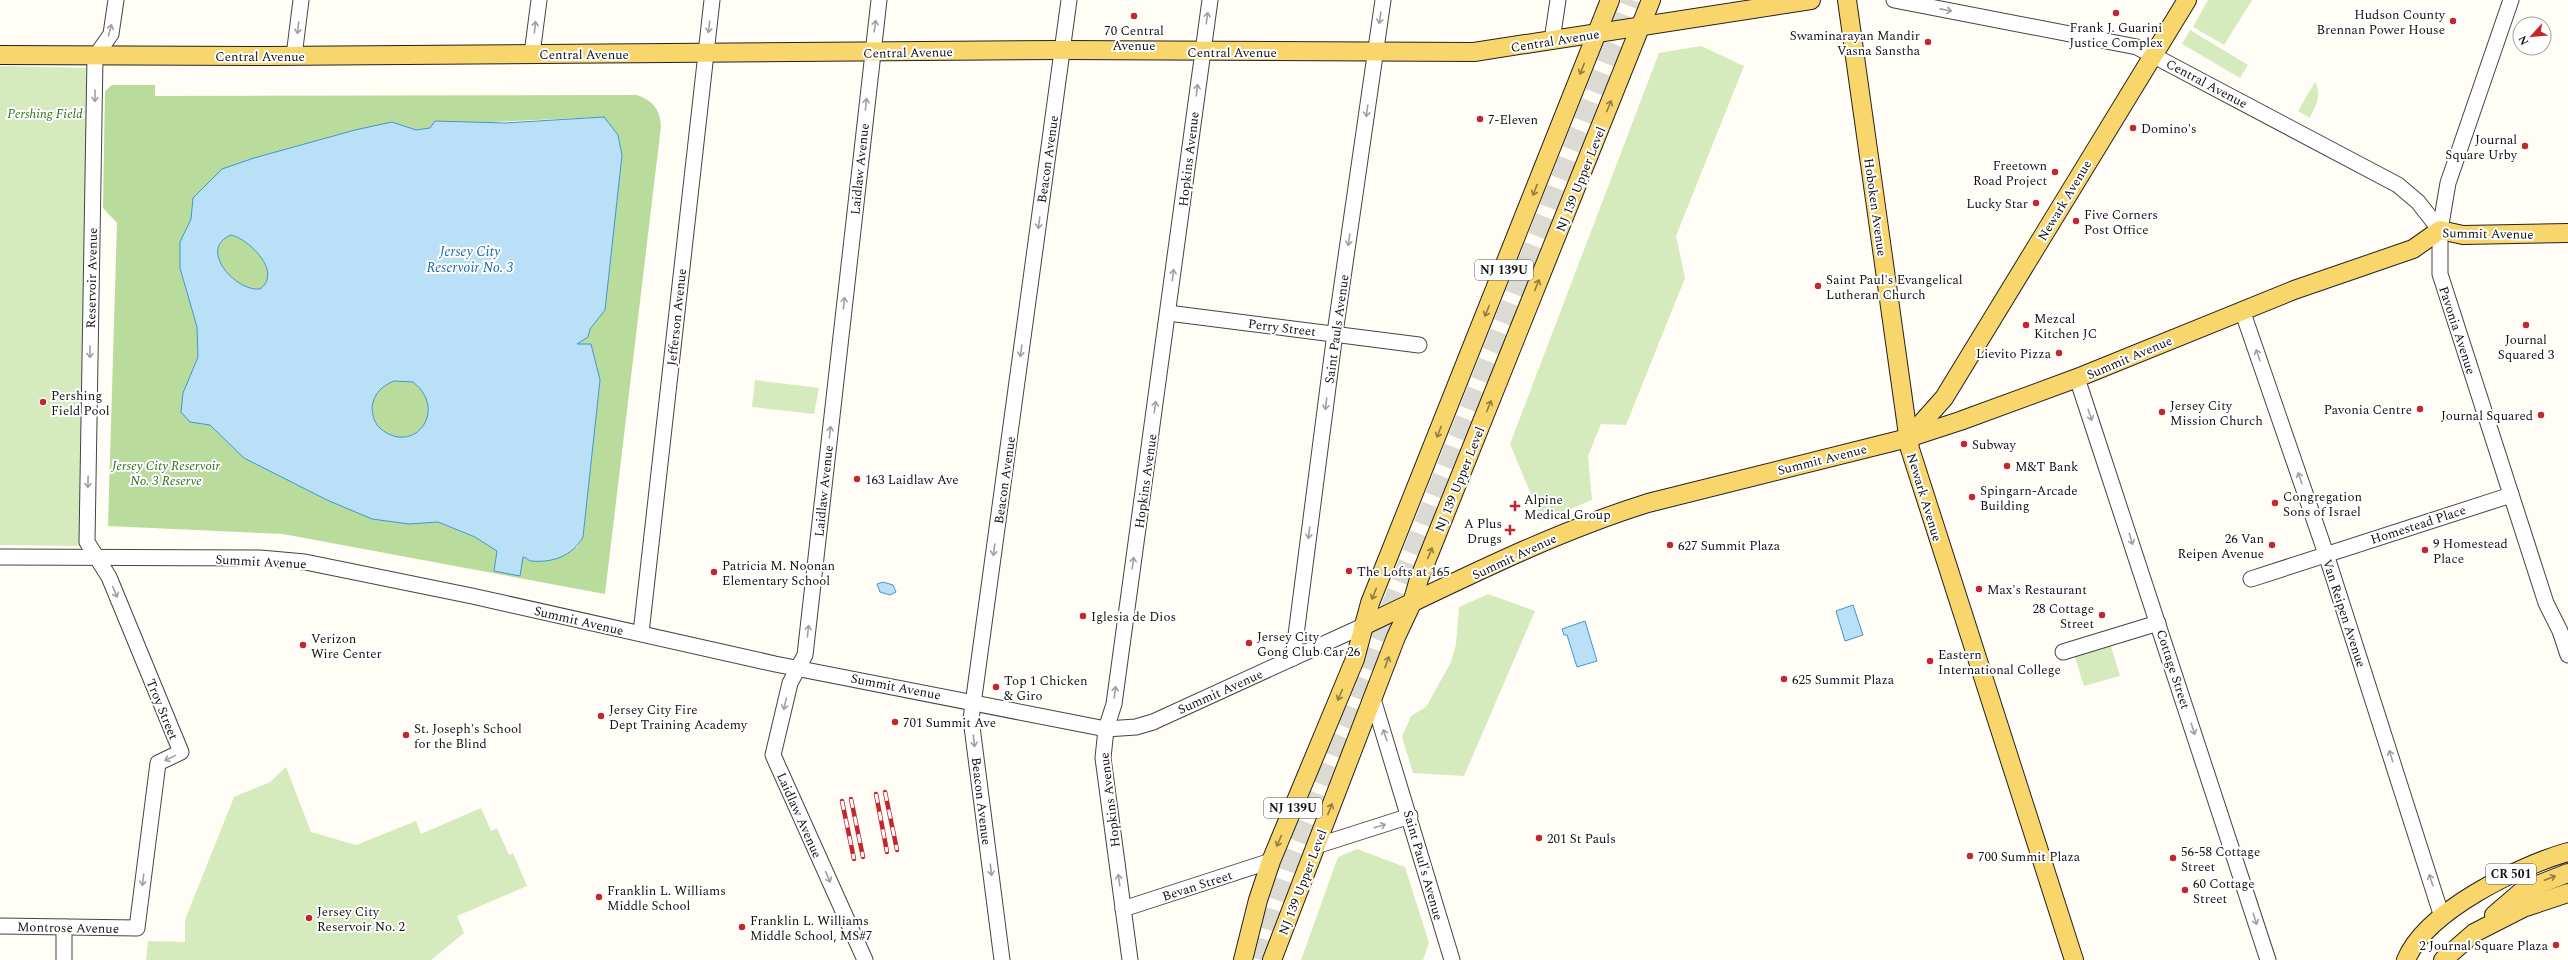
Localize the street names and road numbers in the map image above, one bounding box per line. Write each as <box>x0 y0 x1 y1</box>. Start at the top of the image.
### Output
street label: Central Avenue <box>1509 24 1601 58</box>
street label: Central Avenue <box>863 42 953 64</box>
street label: Central Avenue <box>1187 43 1277 63</box>
street label: Central Avenue <box>539 45 629 65</box>
street label: Central Avenue <box>215 47 305 67</box>
street label: Central Avenue <box>2162 54 2251 114</box>
street label: Hopkins Avenue <box>1173 111 1205 208</box>
street label: Beacon Avenue <box>1032 114 1064 204</box>
street label: Laidlaw Avenue <box>845 122 875 216</box>
street label: NJ 139 Upper Level <box>1551 124 1611 235</box>
street label: Newark Avenue <box>2033 156 2097 245</box>
street label: Hoboken Avenue <box>1858 157 1892 257</box>
street label: Summit Avenue <box>2442 223 2534 245</box>
street label: Reservoir Avenue <box>81 228 103 328</box>
road number: NJ 139U <box>1475 260 1533 280</box>
street label: Jefferson Avenue <box>662 267 692 367</box>
street label: Saint Pauls Avenue <box>1319 273 1355 385</box>
street label: Pavonia Avenue <box>2433 284 2481 377</box>
street label: Perry Street <box>1247 314 1317 342</box>
street label: Summit Avenue <box>2083 331 2175 385</box>
street label: NJ 139 Upper Level <box>1430 424 1490 535</box>
street label: Hopkins Avenue <box>1129 433 1163 530</box>
street label: Beacon Avenue <box>989 435 1021 525</box>
street label: Summit Avenue <box>1776 439 1869 481</box>
street label: Laidlaw Avenue <box>809 444 839 538</box>
street label: Newark Avenue <box>1901 451 1947 544</box>
street label: Homestead Place <box>2368 500 2469 550</box>
street label: Summit Avenue <box>1469 529 1560 585</box>
street label: Summit Avenue <box>215 550 307 574</box>
street label: Van Reipen Avenue <box>2317 557 2371 670</box>
street label: Summit Avenue <box>532 601 626 641</box>
street label: Cottage Street <box>2151 627 2195 712</box>
street label: Summit Avenue <box>1175 664 1266 720</box>
street label: Summit Avenue <box>849 668 943 706</box>
street label: Troy Street <box>141 676 184 743</box>
street label: Hopkins Avenue <box>1094 751 1126 848</box>
street label: Beacon Avenue <box>966 756 996 846</box>
street label: Laidlaw Avenue <box>771 769 827 862</box>
road number: NJ 139U <box>1264 798 1322 818</box>
street label: Saint Paul's Avenue <box>1398 808 1448 923</box>
street label: NJ 139 Upper Level <box>1274 826 1332 938</box>
road number: CR 501 <box>2486 864 2536 884</box>
street label: Bevan Street <box>1160 865 1235 907</box>
street label: Montrose Avenue <box>17 917 119 939</box>

